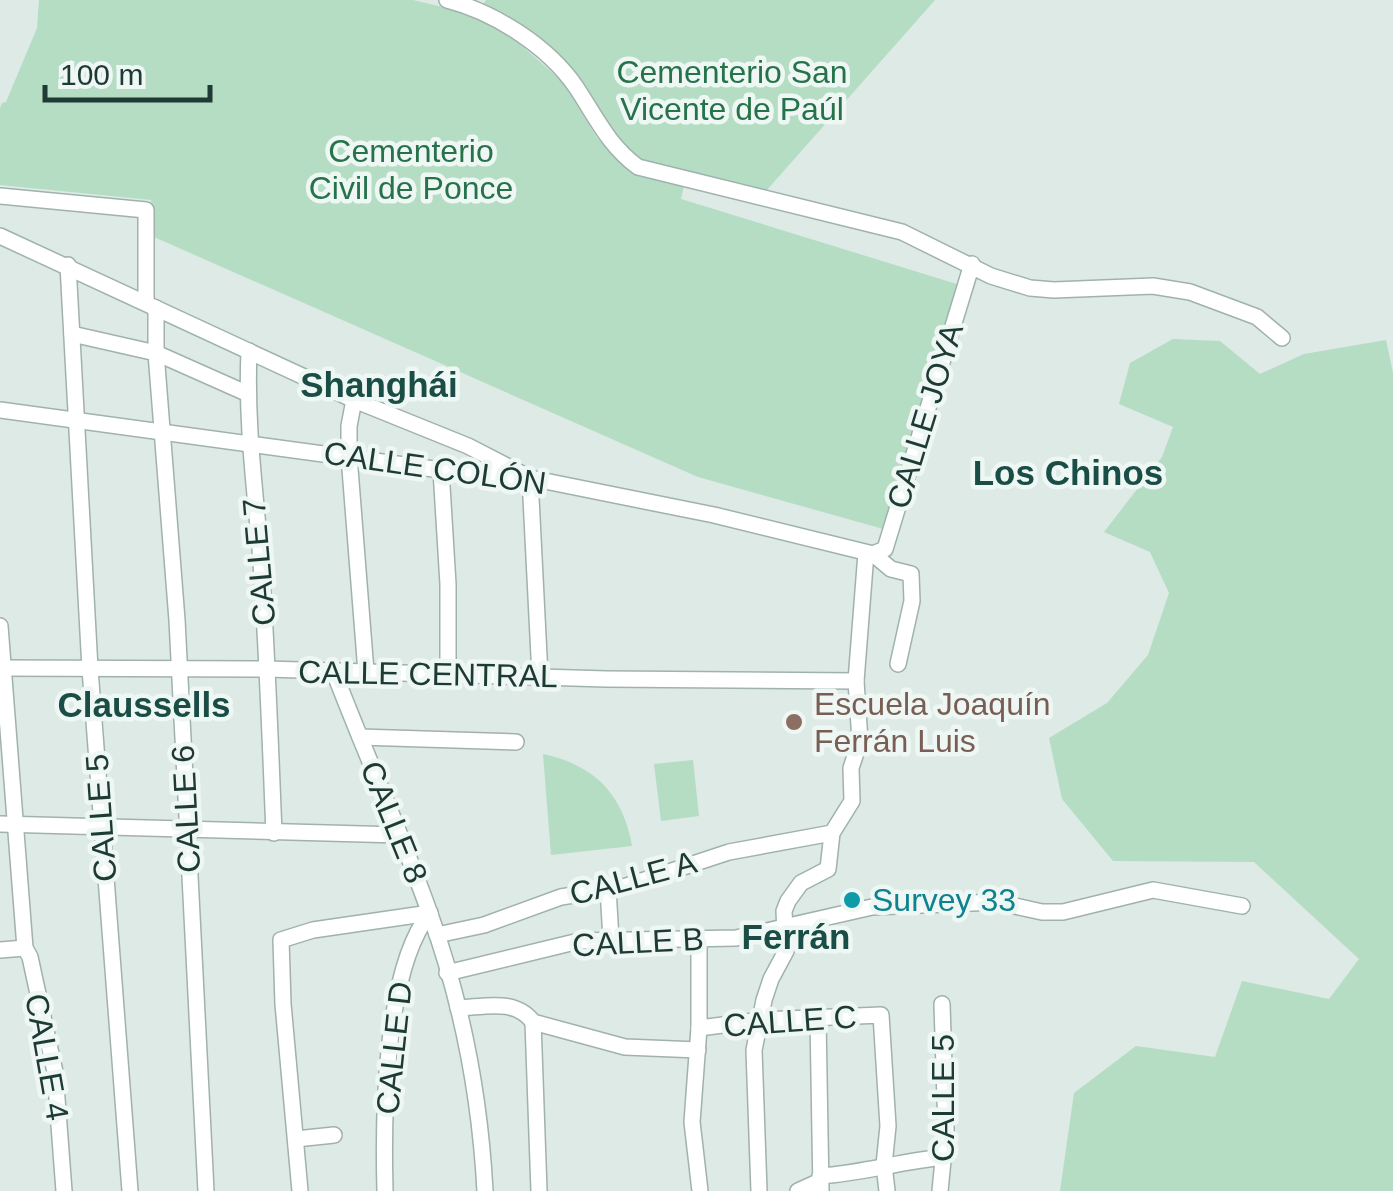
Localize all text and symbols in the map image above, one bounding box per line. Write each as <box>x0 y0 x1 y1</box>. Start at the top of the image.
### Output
scale bar <box>45 40 210 102</box>
park label: Cementerio San Vicente de Paúl <box>616 54 848 127</box>
text: 100 m <box>60 58 143 91</box>
park label: Cementerio Civil de Ponce <box>309 133 513 206</box>
street label: CALLE JOYA <box>880 319 970 513</box>
district label: Shanghái <box>300 365 458 404</box>
street label: CALLE COLÓN <box>322 435 548 501</box>
district label: Los Chinos <box>973 453 1163 492</box>
street label: CALLE 7 <box>235 497 283 627</box>
street label: CALLE CENTRAL <box>298 654 558 694</box>
district label: Claussells <box>57 685 231 724</box>
place label: Escuela Joaquín Ferrán Luis <box>814 686 1051 759</box>
marker: Escuela Joaquín Ferrán Luis <box>783 711 805 733</box>
street label: CALLE 6 <box>165 744 207 874</box>
street label: CALLE 5 <box>79 753 123 883</box>
street label: CALLE 8 <box>353 756 435 888</box>
street label: CALLE A <box>566 844 701 912</box>
place label: Survey 33 <box>872 882 1016 918</box>
marker: Survey 33 <box>841 889 863 911</box>
district label: Ferrán <box>742 917 850 956</box>
street label: CALLE B <box>571 921 705 963</box>
street label: CALLE D <box>369 980 419 1116</box>
street label: CALLE 4 <box>18 991 76 1123</box>
street label: CALLE C <box>722 998 858 1044</box>
street label: CALLE 5 <box>925 1034 961 1162</box>

